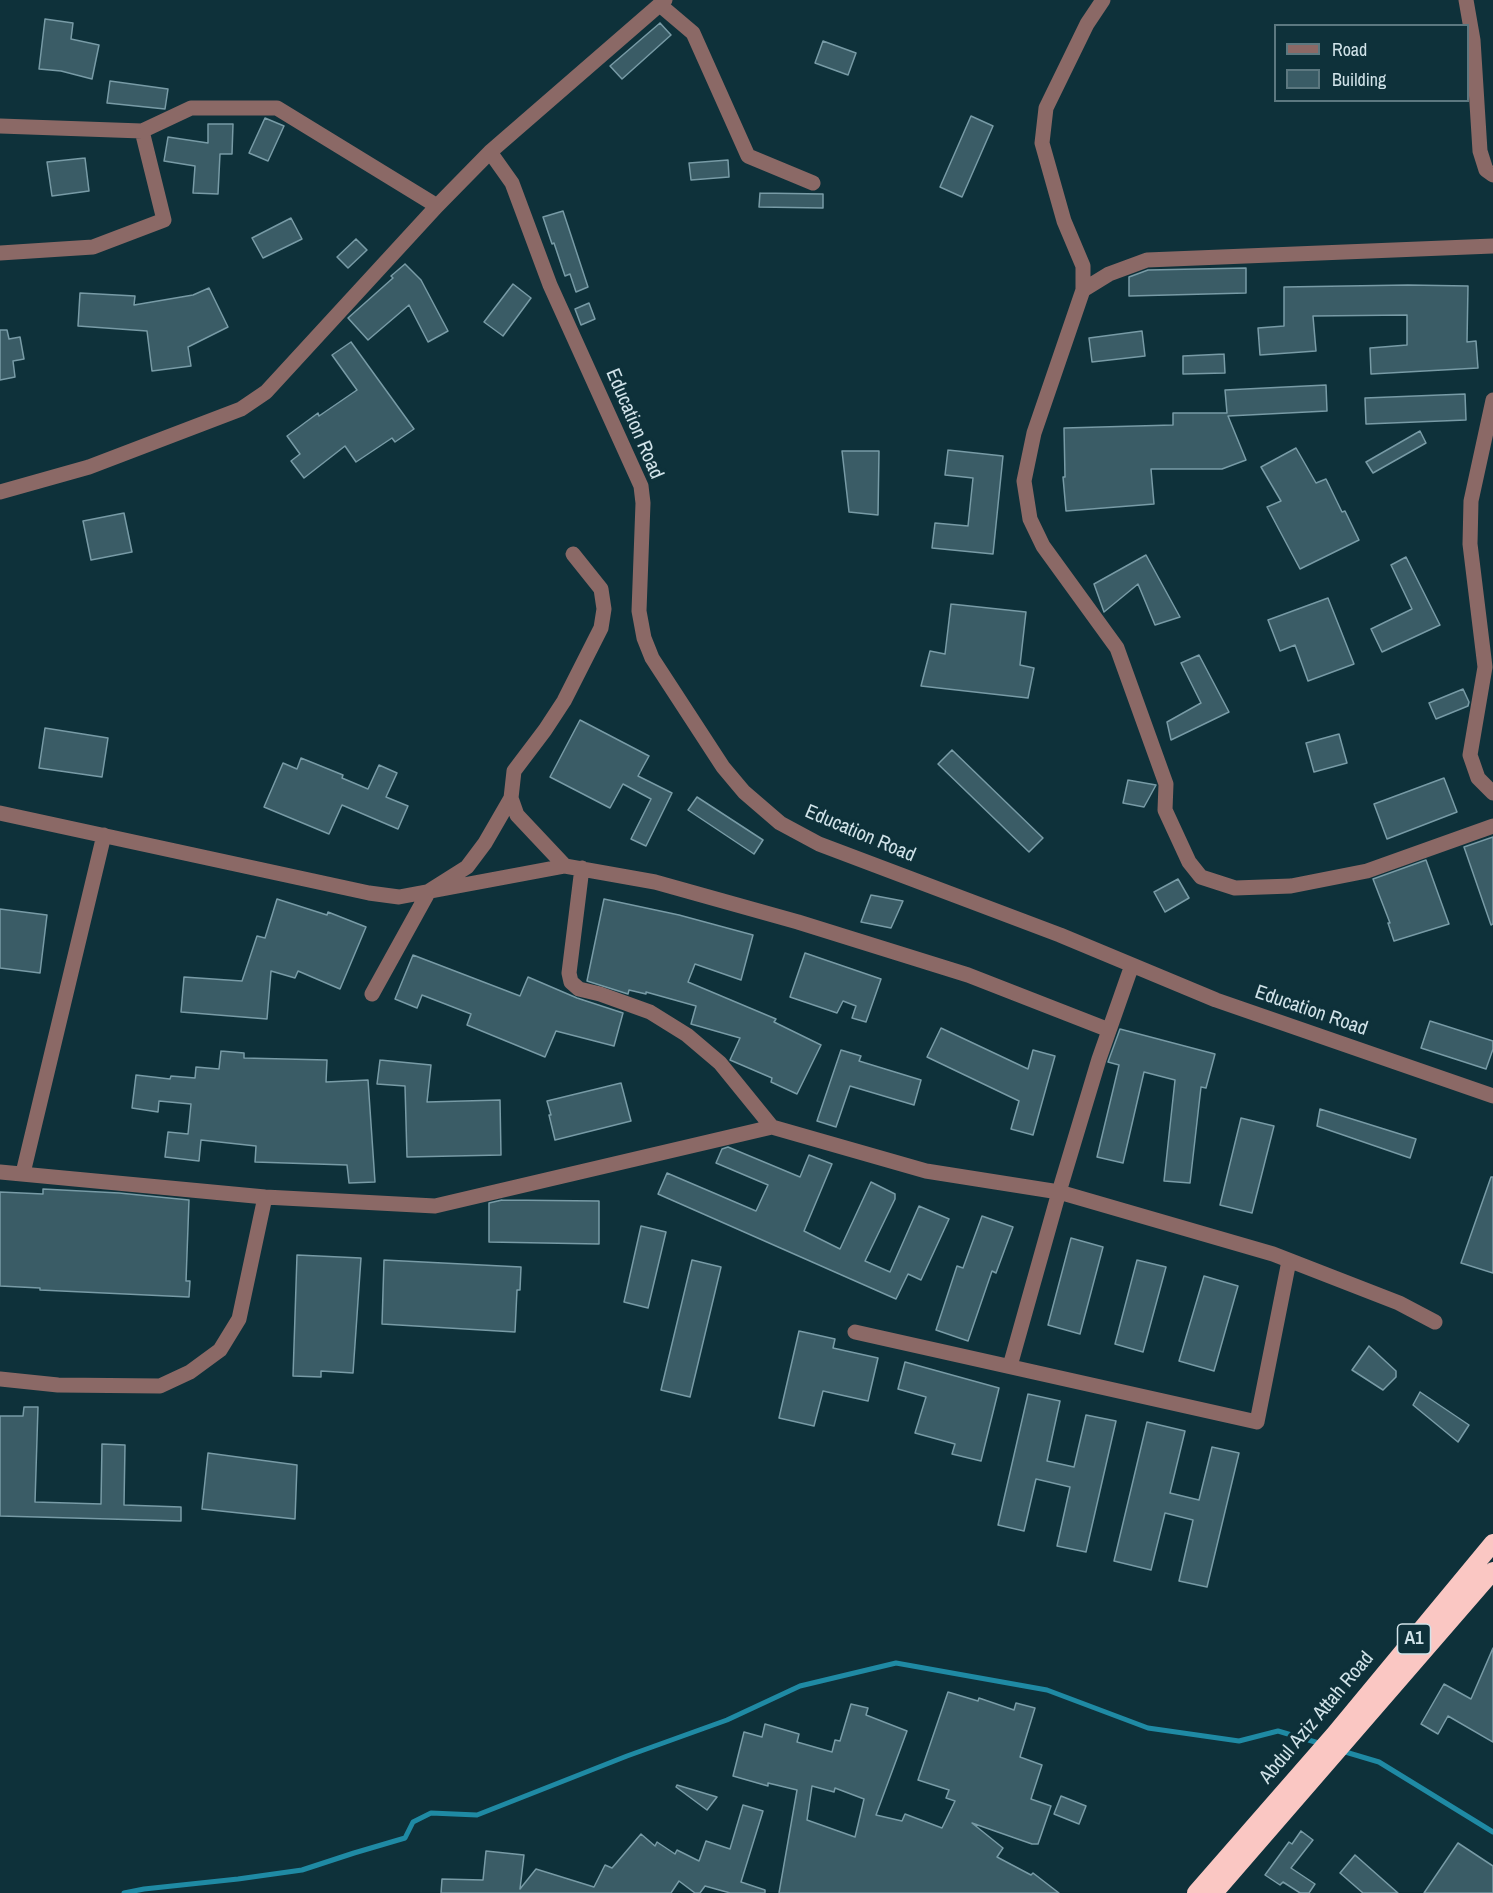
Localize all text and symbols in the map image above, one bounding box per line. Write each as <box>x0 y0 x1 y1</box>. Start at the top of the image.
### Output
legend <box>1274 24 1469 102</box>
text: Road <box>1332 37 1367 62</box>
text: Building <box>1332 67 1386 92</box>
street label: Education Road <box>600 365 668 483</box>
street label: Education Road <box>801 800 919 868</box>
street label: Education Road <box>1251 981 1371 1041</box>
road number: A1 <box>1398 1624 1430 1654</box>
street label: Abdul Aziz Attah Road <box>1255 1647 1379 1789</box>

